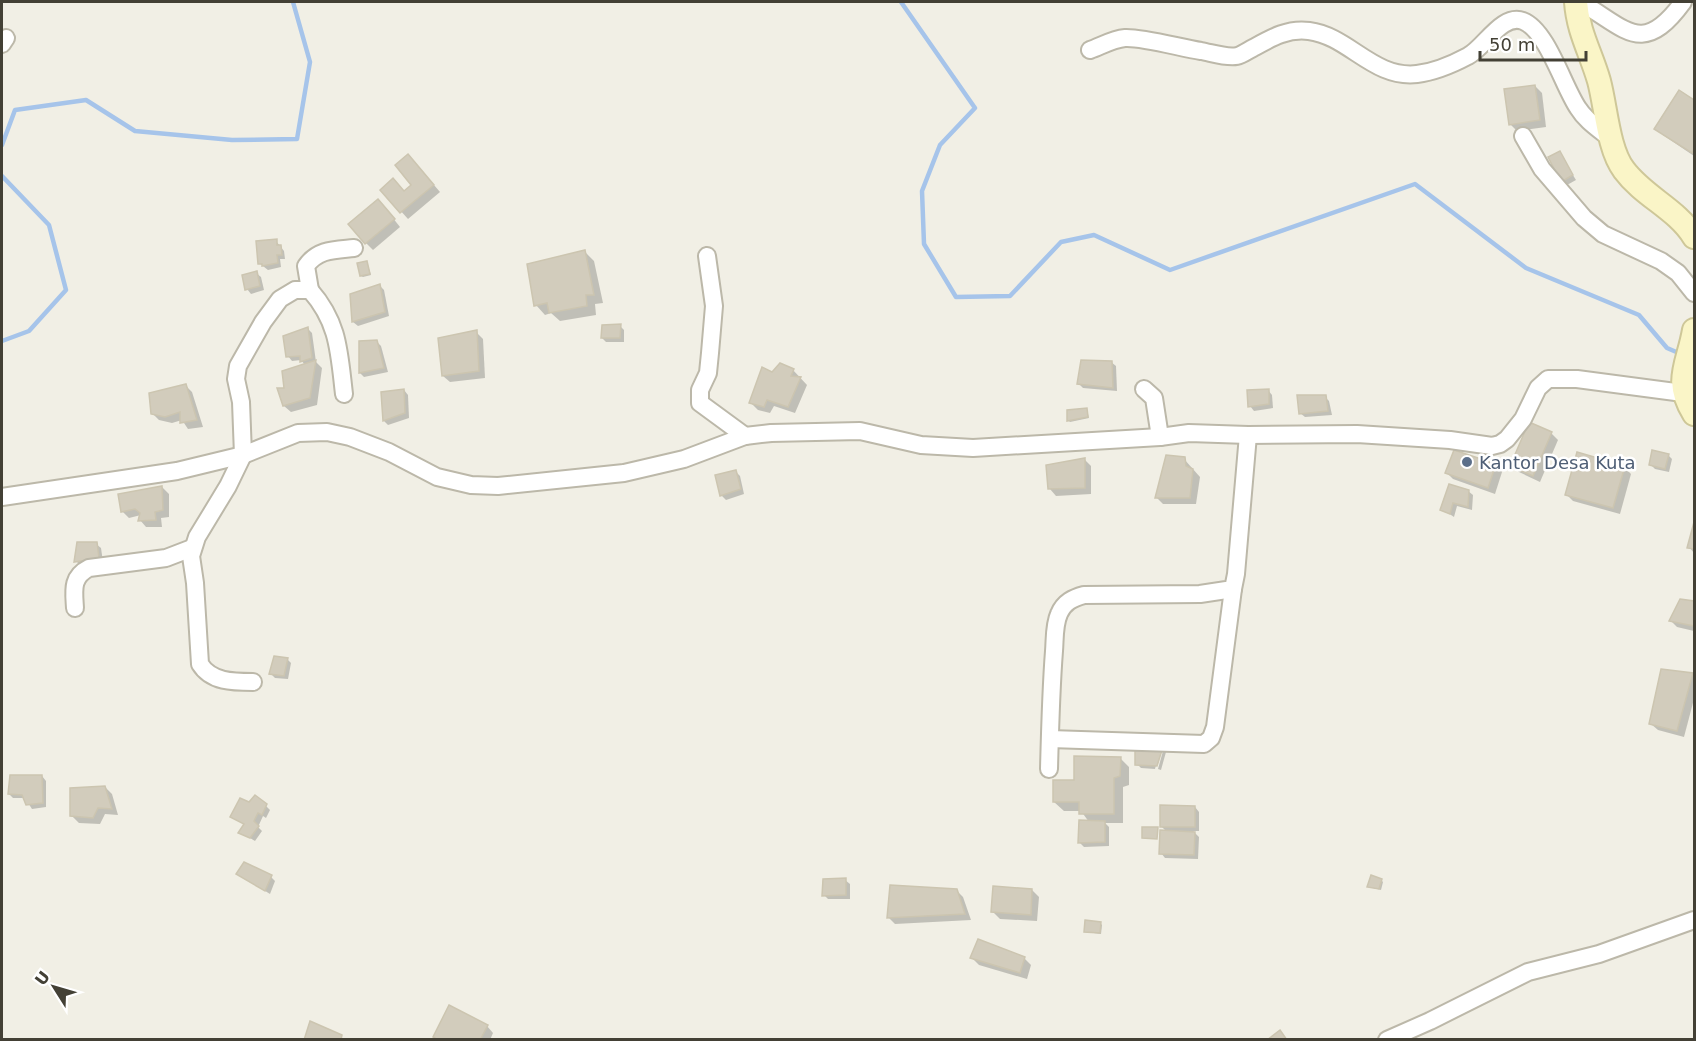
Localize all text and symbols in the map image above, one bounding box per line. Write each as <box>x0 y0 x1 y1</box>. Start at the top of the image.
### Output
scale bar <box>1480 24 1586 62</box>
text: 50 m <box>1489 34 1535 55</box>
place label: Kantor Desa Kuta <box>1479 452 1636 473</box>
marker: Kantor Desa Kuta <box>1460 455 1474 469</box>
north arrow <box>24 957 84 1017</box>
text: U <box>31 967 54 989</box>

